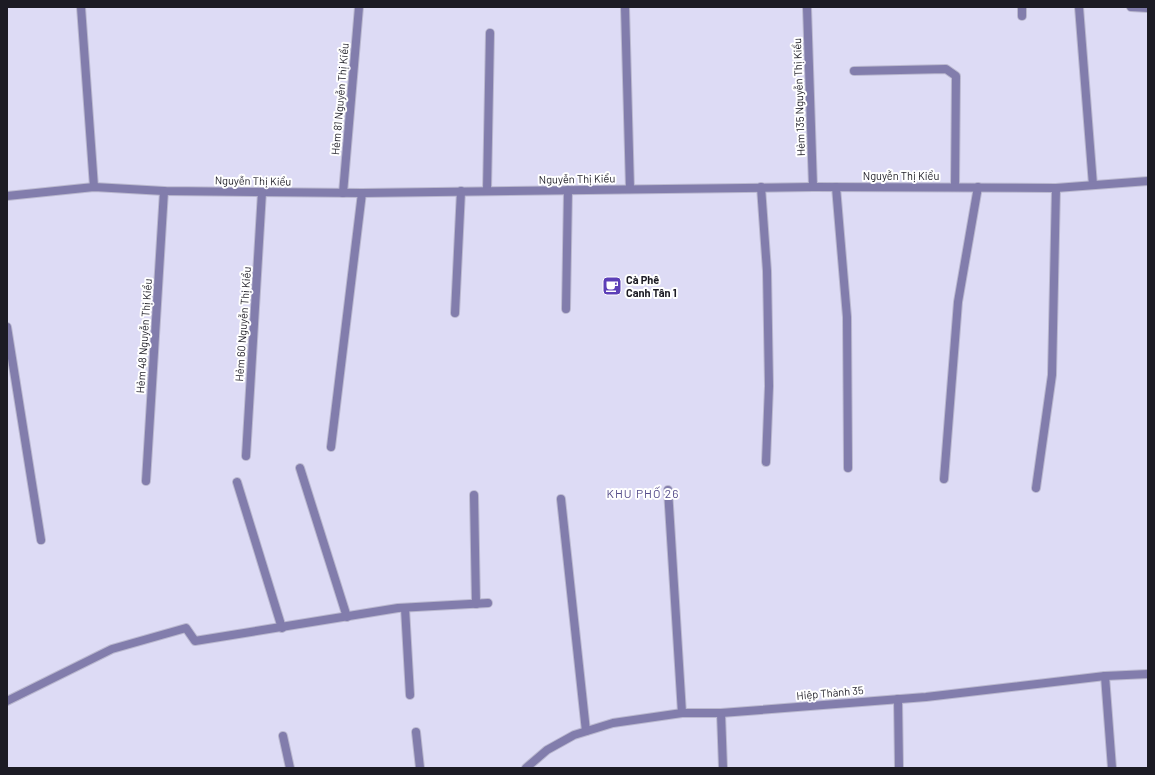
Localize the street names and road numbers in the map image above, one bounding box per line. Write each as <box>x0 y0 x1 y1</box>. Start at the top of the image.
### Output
street label: Hẻm 135 Nguyễn Thị Kiểu <box>790 38 807 156</box>
street label: Hẻm 81 Nguyễn Thị Kiểu <box>328 42 351 156</box>
street label: Nguyễn Thị Kiểu <box>863 169 939 182</box>
street label: Nguyễn Thị Kiểu <box>539 171 615 186</box>
street label: Nguyễn Thị Kiểu <box>215 173 292 188</box>
street label: Hẻm 60 Nguyễn Thị Kiểu <box>232 266 253 382</box>
street label: Hẻm 48 Nguyễn Thị Kiểu <box>133 278 154 394</box>
street label: Hiệp Thành 35 <box>796 683 864 702</box>

